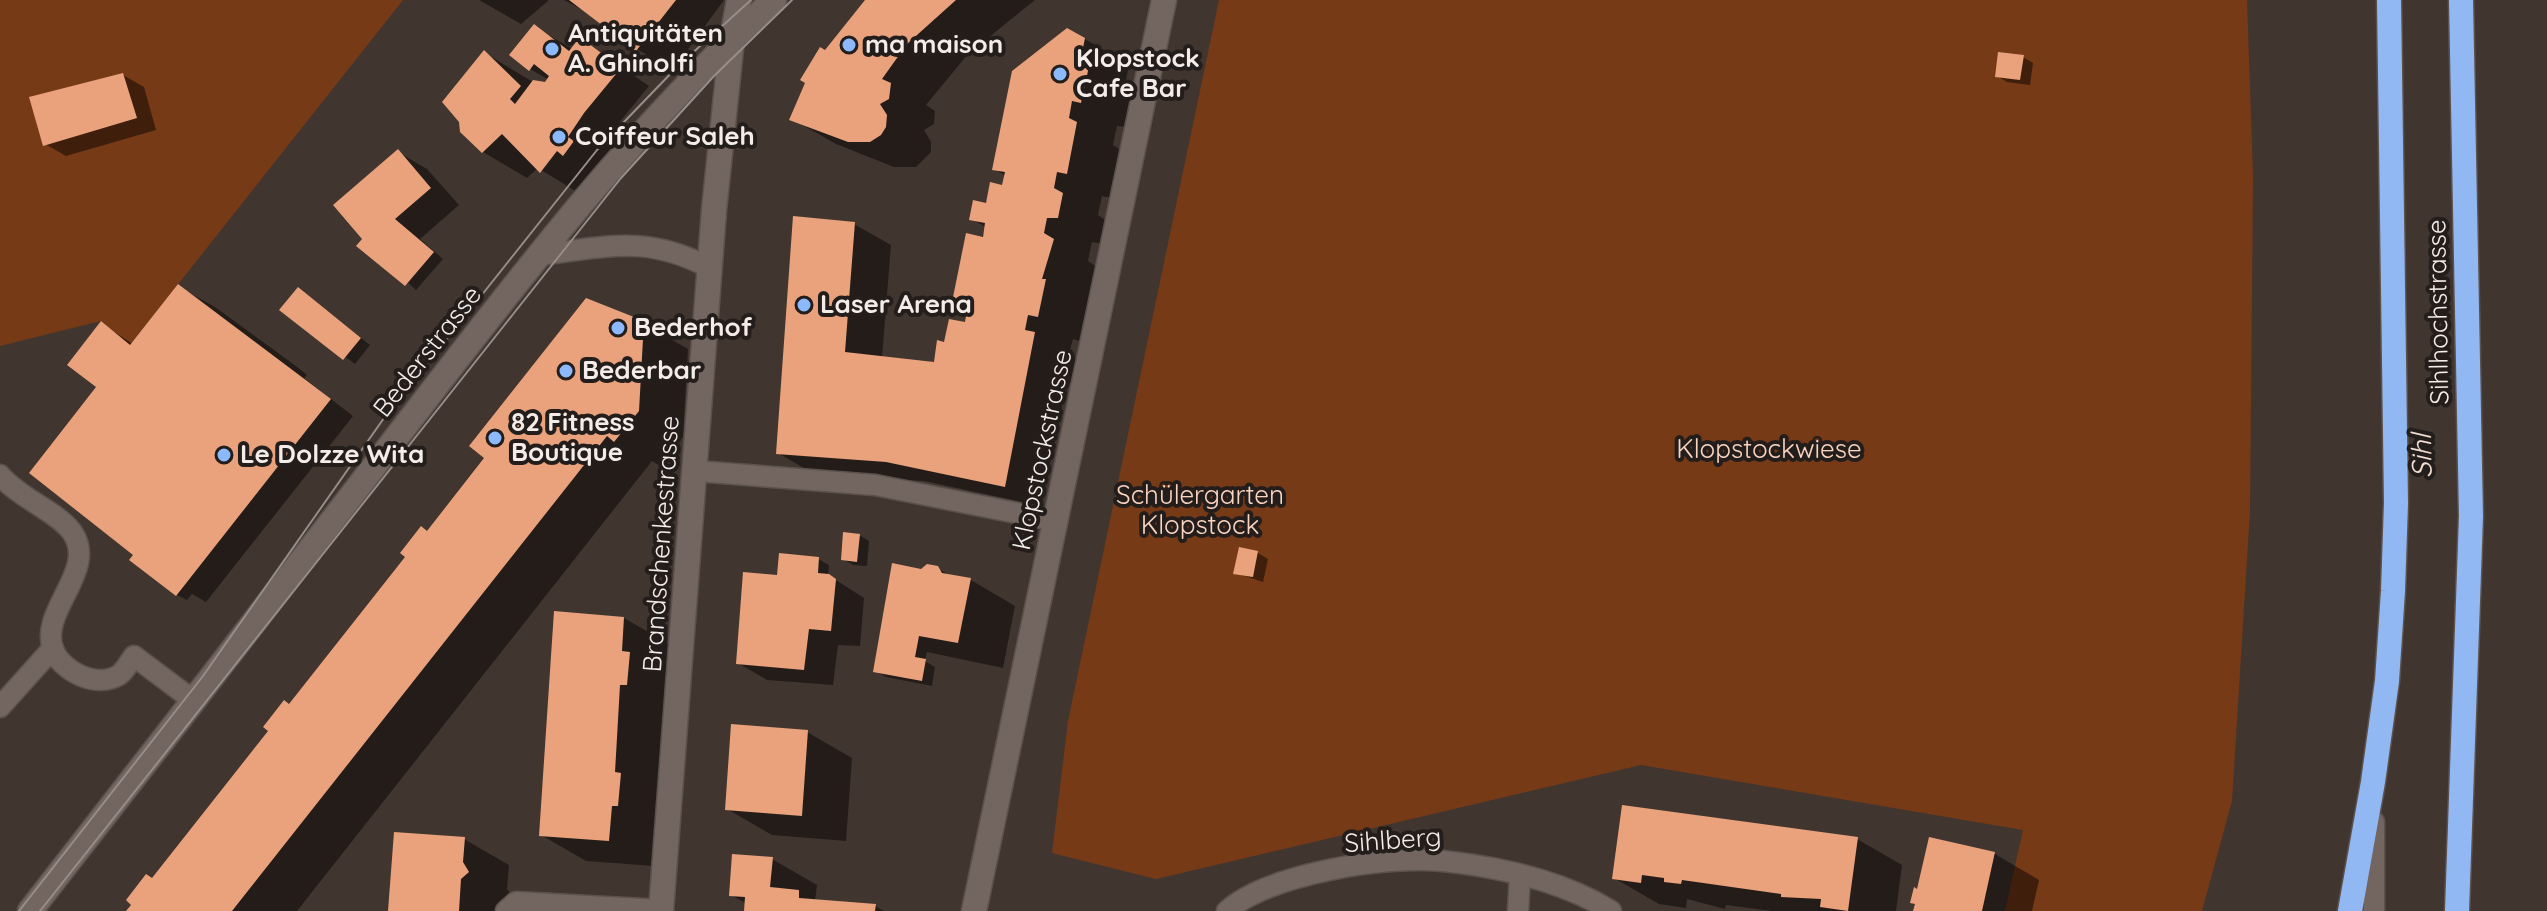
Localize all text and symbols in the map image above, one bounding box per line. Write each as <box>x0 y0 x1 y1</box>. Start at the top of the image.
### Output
place label: Antiquitäten A. Ghinolfi <box>568 18 723 80</box>
place label: ma maison <box>865 29 1003 61</box>
marker: ma maison <box>840 36 858 54</box>
marker: Antiquitäten A. Ghinolfi <box>543 40 561 58</box>
place label: Klopstock Cafe Bar <box>1076 43 1200 104</box>
marker: Klopstock Cafe Bar <box>1051 65 1069 83</box>
place label: Coiffeur Saleh <box>575 121 755 153</box>
marker: Coiffeur Saleh <box>550 128 568 146</box>
street label: Sihlhochstrasse <box>2422 219 2456 405</box>
street label: Bederstrasse <box>367 280 489 424</box>
place label: Laser Arena <box>820 289 972 321</box>
marker: Laser Arena <box>795 296 813 314</box>
place label: Bederhof <box>634 312 752 344</box>
marker: Bederhof <box>609 319 627 337</box>
street label: Klopstockstrasse <box>1007 347 1079 553</box>
place label: Bederbar <box>582 355 701 387</box>
marker: Bederbar <box>557 362 575 380</box>
place label: 82 Fitness Boutique <box>511 407 635 468</box>
street label: Brandschenkestrasse <box>637 415 687 673</box>
marker: 82 Fitness Boutique <box>486 429 504 447</box>
park label: Klopstockwiese <box>1676 434 1862 466</box>
water label: Sihl <box>2406 434 2440 478</box>
place label: Le Dolzze Wita <box>240 439 424 471</box>
marker: Le Dolzze Wita <box>215 446 233 464</box>
park label: Schülergarten Klopstock <box>1116 480 1284 542</box>
street label: Sihlberg <box>1343 822 1443 860</box>

